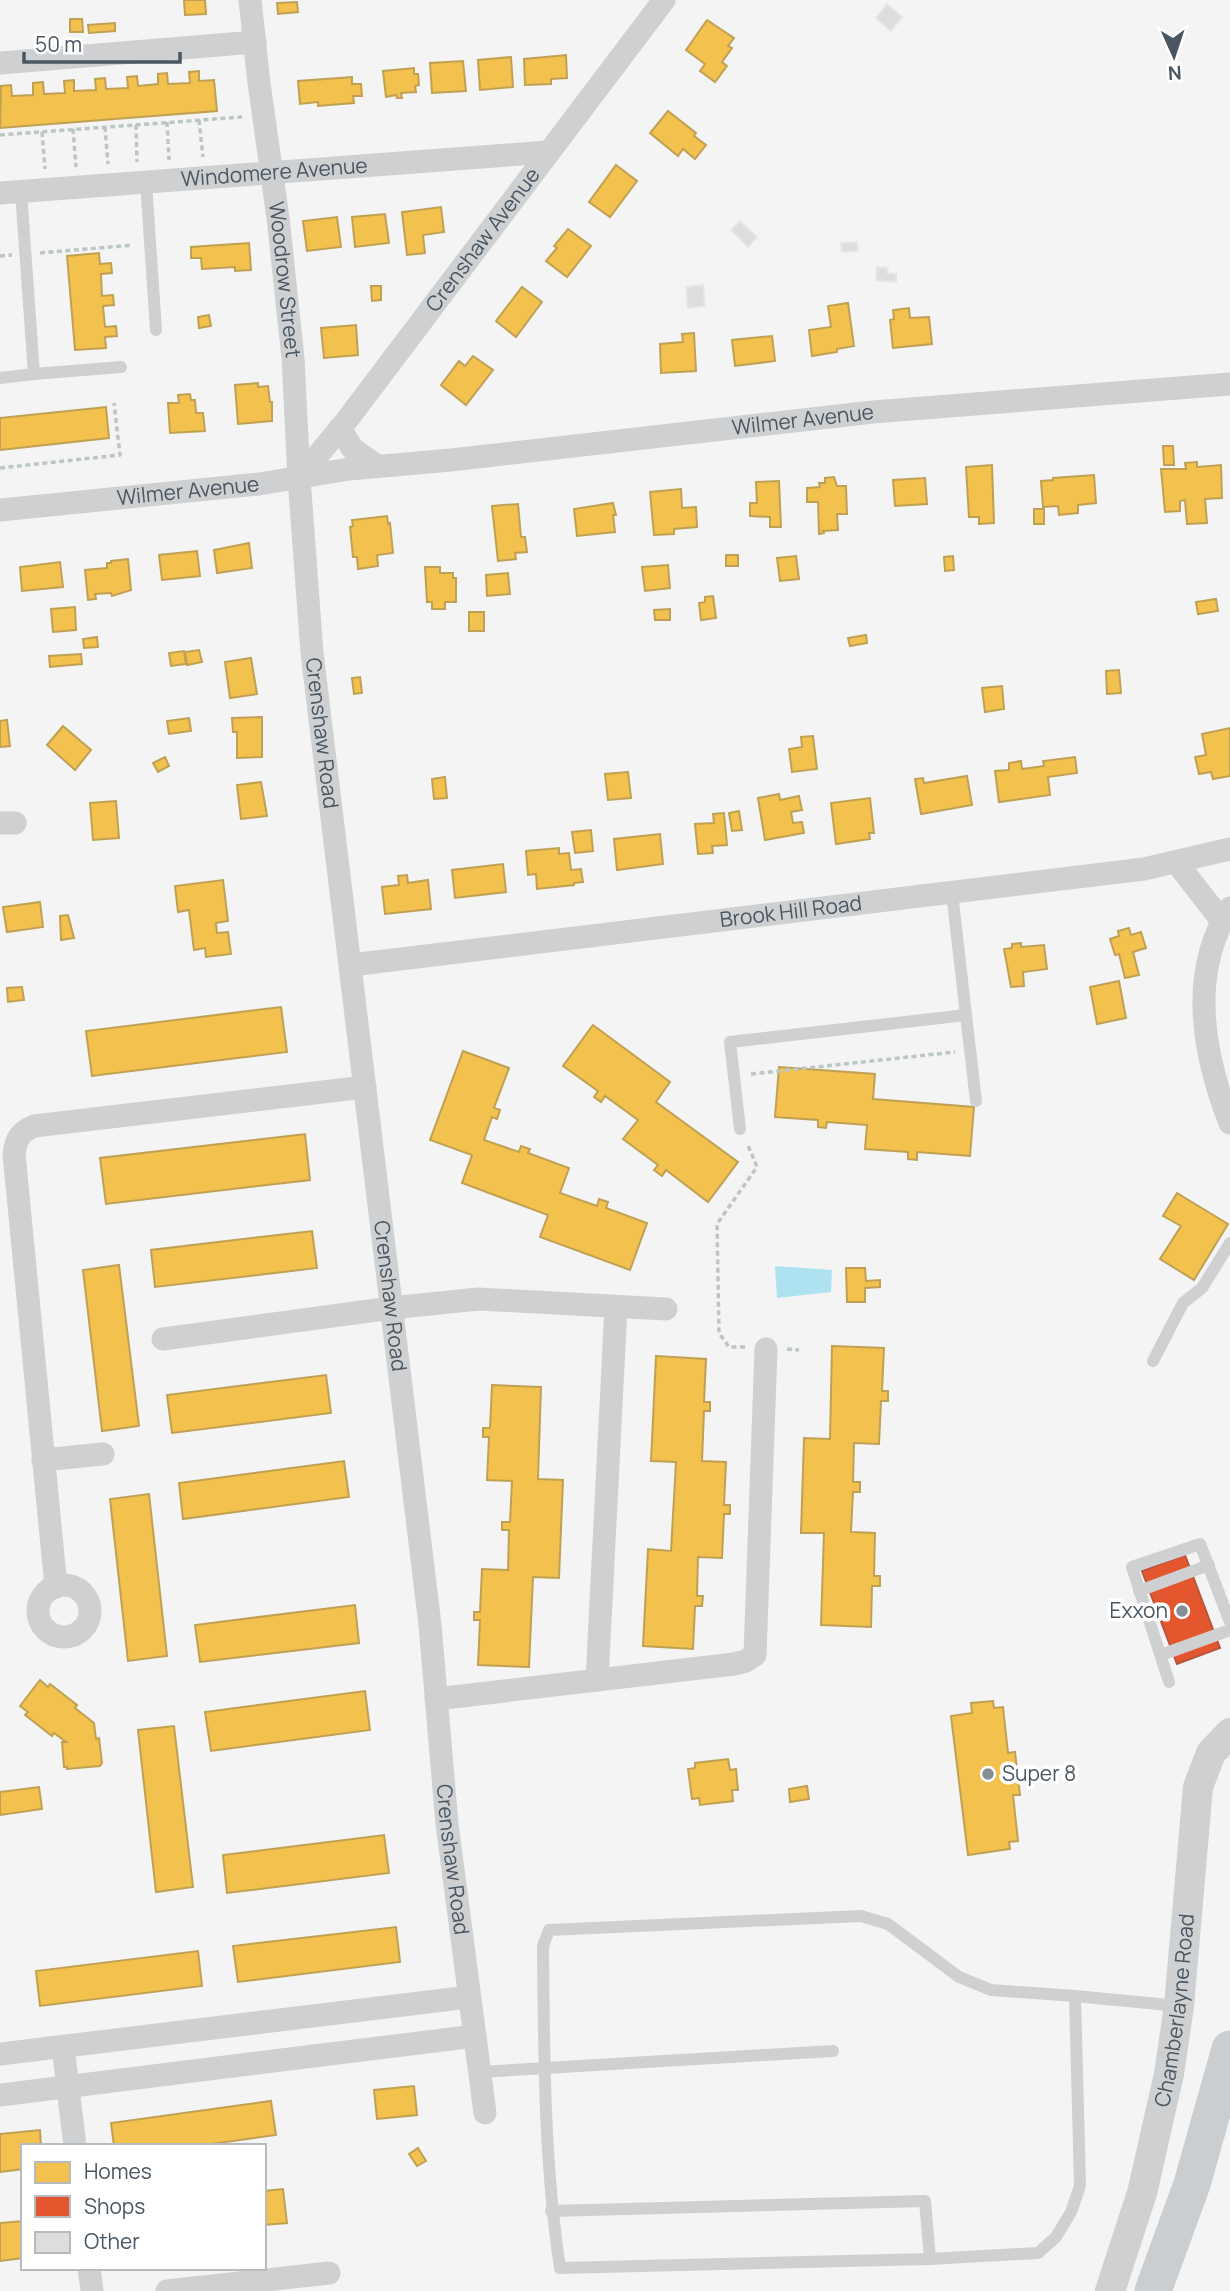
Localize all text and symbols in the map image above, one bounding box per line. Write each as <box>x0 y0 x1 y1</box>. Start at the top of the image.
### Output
scale bar <box>24 21 180 65</box>
north arrow <box>1139 21 1209 91</box>
text: 50 m <box>35 30 82 58</box>
text: N <box>1167 60 1182 86</box>
street label: Windomere Avenue <box>180 151 369 192</box>
street label: Crenshaw Avenue <box>419 161 546 317</box>
street label: Woodrow Street <box>263 200 308 359</box>
street label: Wilmer Avenue <box>730 397 875 441</box>
street label: Wilmer Avenue <box>116 469 260 511</box>
street label: Crenshaw Road <box>300 656 346 810</box>
street label: Brook Hill Road <box>718 888 863 933</box>
street label: Crenshaw Road <box>368 1219 414 1373</box>
place label: Exxon <box>1109 1596 1168 1624</box>
marker: Exxon <box>1174 1603 1190 1619</box>
place label: Super 8 <box>1002 1759 1076 1787</box>
marker: Super 8 <box>980 1766 996 1782</box>
street label: Crenshaw Road <box>431 1783 476 1937</box>
street label: Chamberlayne Road <box>1147 1912 1200 2110</box>
legend <box>21 2144 266 2270</box>
text: Homes <box>84 2157 152 2185</box>
text: Shops <box>84 2192 145 2220</box>
text: Other <box>84 2227 140 2255</box>

